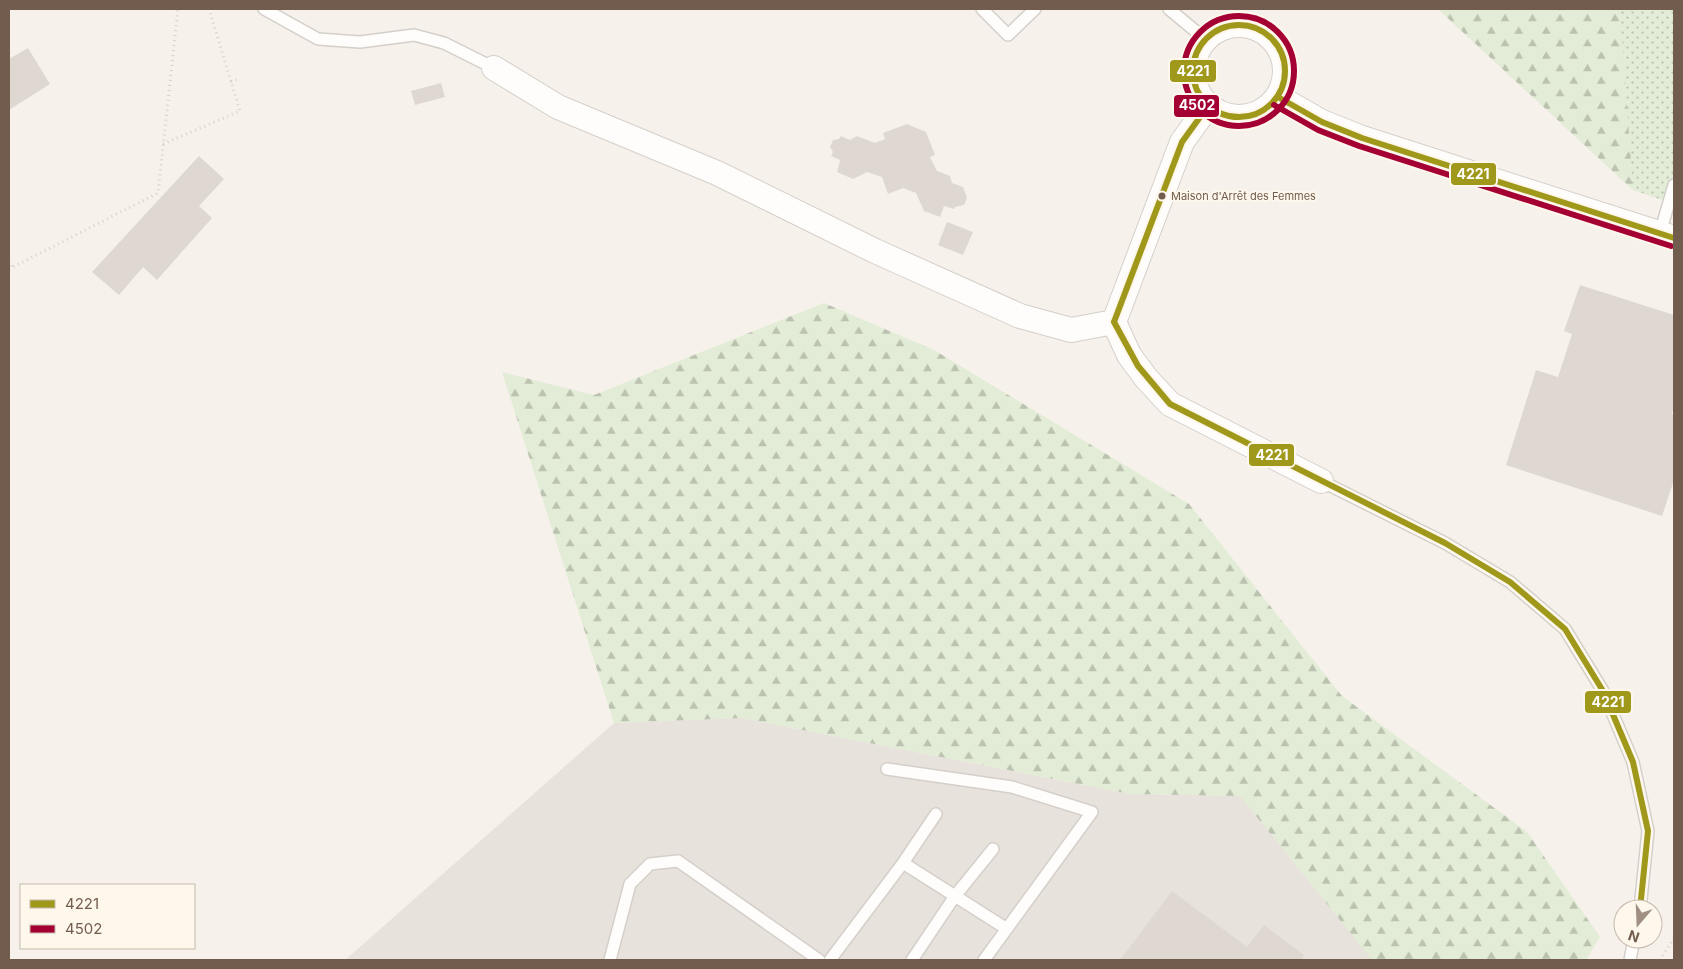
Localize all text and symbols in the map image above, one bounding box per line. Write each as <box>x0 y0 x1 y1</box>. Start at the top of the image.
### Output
line badge: 4221 <box>1169 59 1217 83</box>
text: 4221 <box>1176 62 1210 79</box>
line badge: 4502 <box>1173 94 1220 118</box>
text: 4502 <box>1179 96 1216 113</box>
line badge: 4221 <box>1450 162 1497 186</box>
text: 4221 <box>1456 165 1490 182</box>
place label: Maison d'Arrêt des Femmes <box>1171 189 1316 203</box>
marker: Maison d'Arrêt des Femmes <box>1157 191 1167 201</box>
line badge: 4221 <box>1248 443 1295 467</box>
text: 4221 <box>1255 446 1289 463</box>
line badge: 4221 <box>1584 690 1632 714</box>
text: 4221 <box>1591 693 1625 710</box>
legend <box>20 884 195 949</box>
text: 4221 <box>65 894 99 913</box>
north arrow <box>1613 899 1663 949</box>
text: 4502 <box>65 919 102 938</box>
text: N <box>1626 927 1641 947</box>

